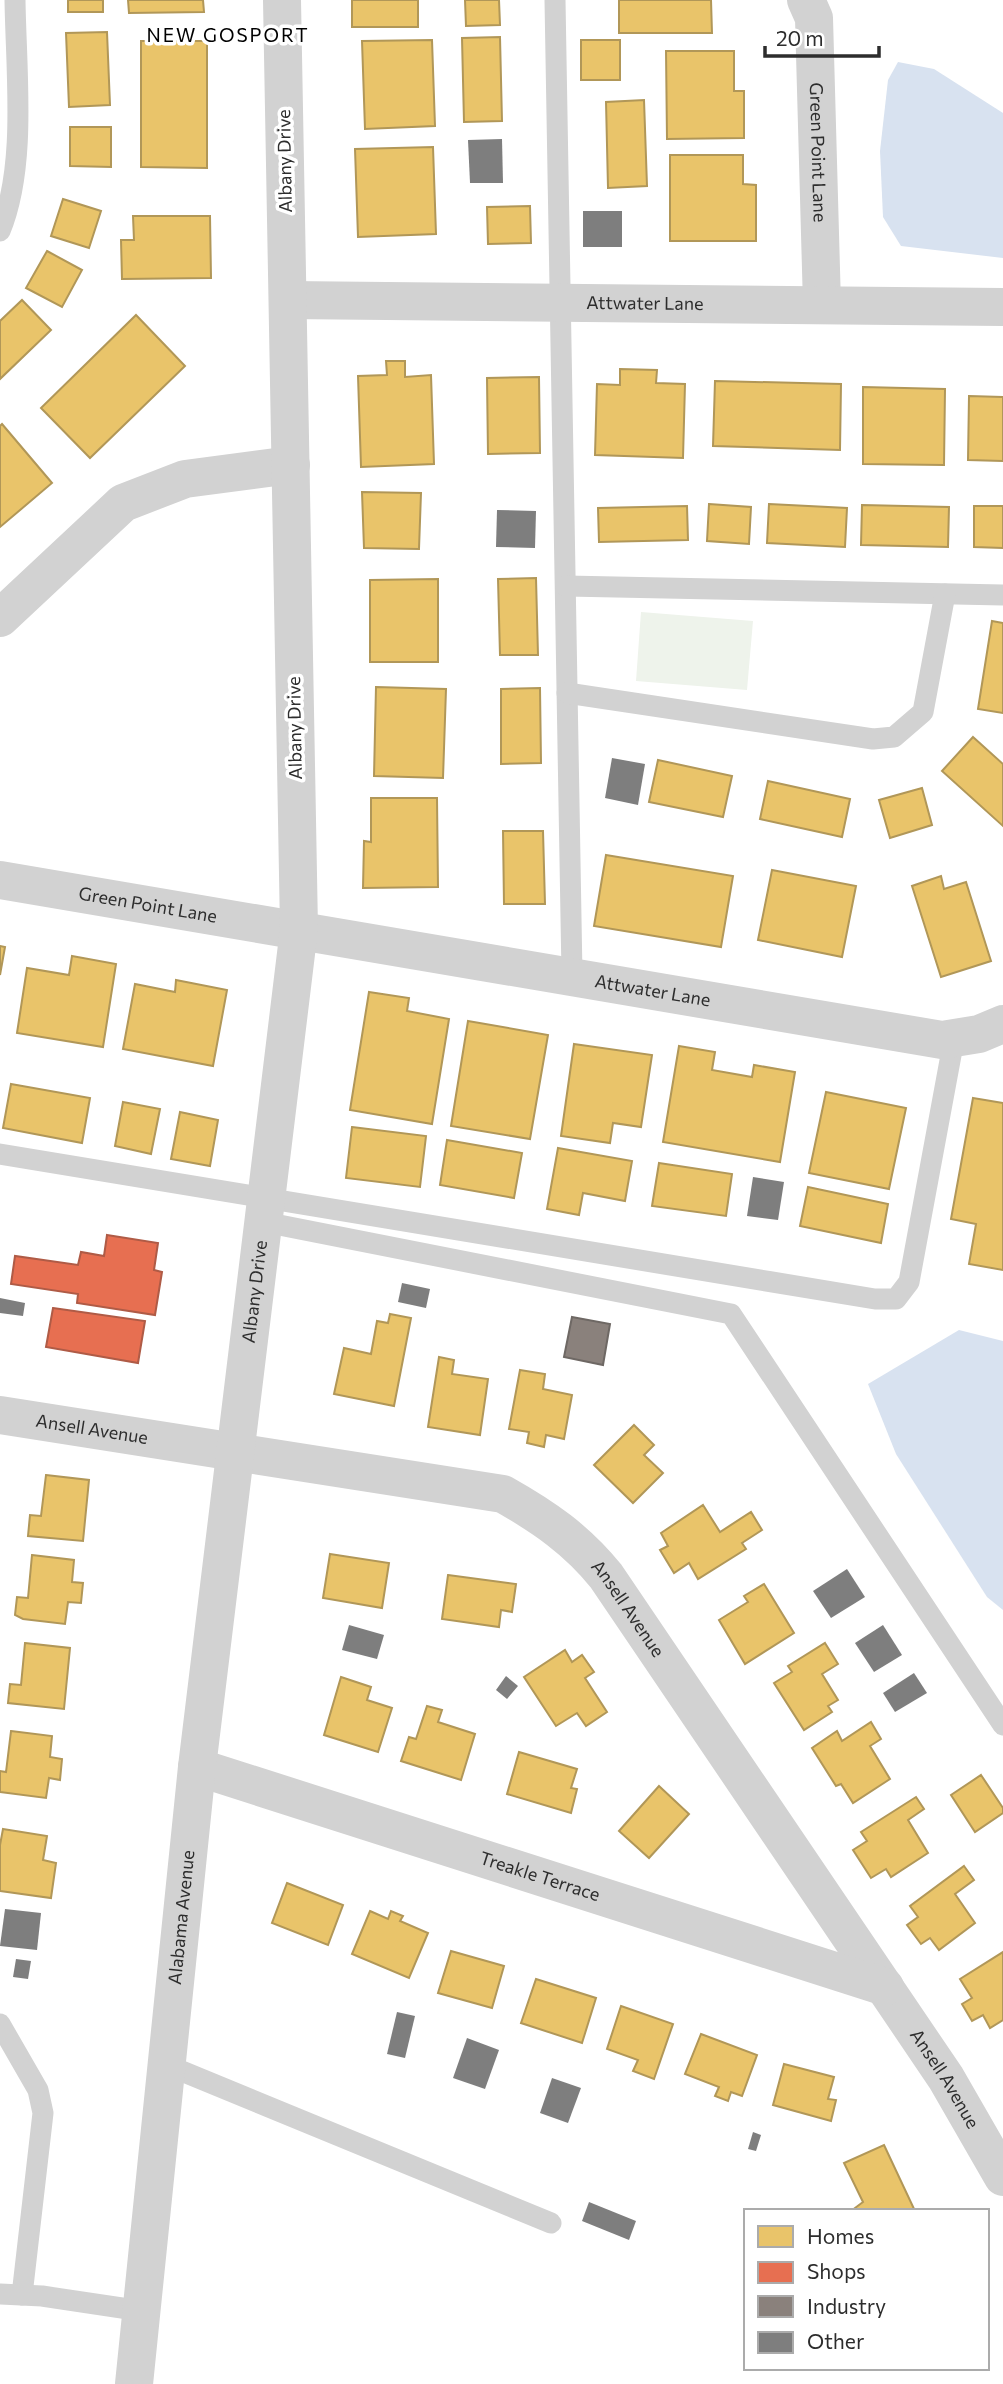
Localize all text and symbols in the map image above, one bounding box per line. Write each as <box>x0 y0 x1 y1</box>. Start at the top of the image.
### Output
scale bar <box>765 14 879 58</box>
district label: NEW GOSPORT <box>146 23 310 46</box>
text: 20 m <box>776 25 824 50</box>
street label: Green Point Lane <box>806 82 832 223</box>
street label: Albany Drive <box>272 109 296 213</box>
street label: Attwater Lane <box>586 291 704 314</box>
street label: Albany Drive <box>282 676 306 780</box>
street label: Green Point Lane <box>77 882 219 927</box>
street label: Attwater Lane <box>593 969 712 1011</box>
street label: Albany Drive <box>237 1239 271 1344</box>
street label: Ansell Avenue <box>34 1409 150 1448</box>
street label: Ansell Avenue <box>587 1555 670 1661</box>
street label: Treakle Terrace <box>477 1846 603 1905</box>
street label: Alabama Avenue <box>163 1849 198 1986</box>
street label: Ansell Avenue <box>906 2024 985 2132</box>
legend <box>744 2209 989 2370</box>
text: Homes <box>807 2223 874 2248</box>
text: Shops <box>807 2258 866 2283</box>
text: Industry <box>807 2293 886 2318</box>
text: Other <box>807 2328 864 2353</box>

